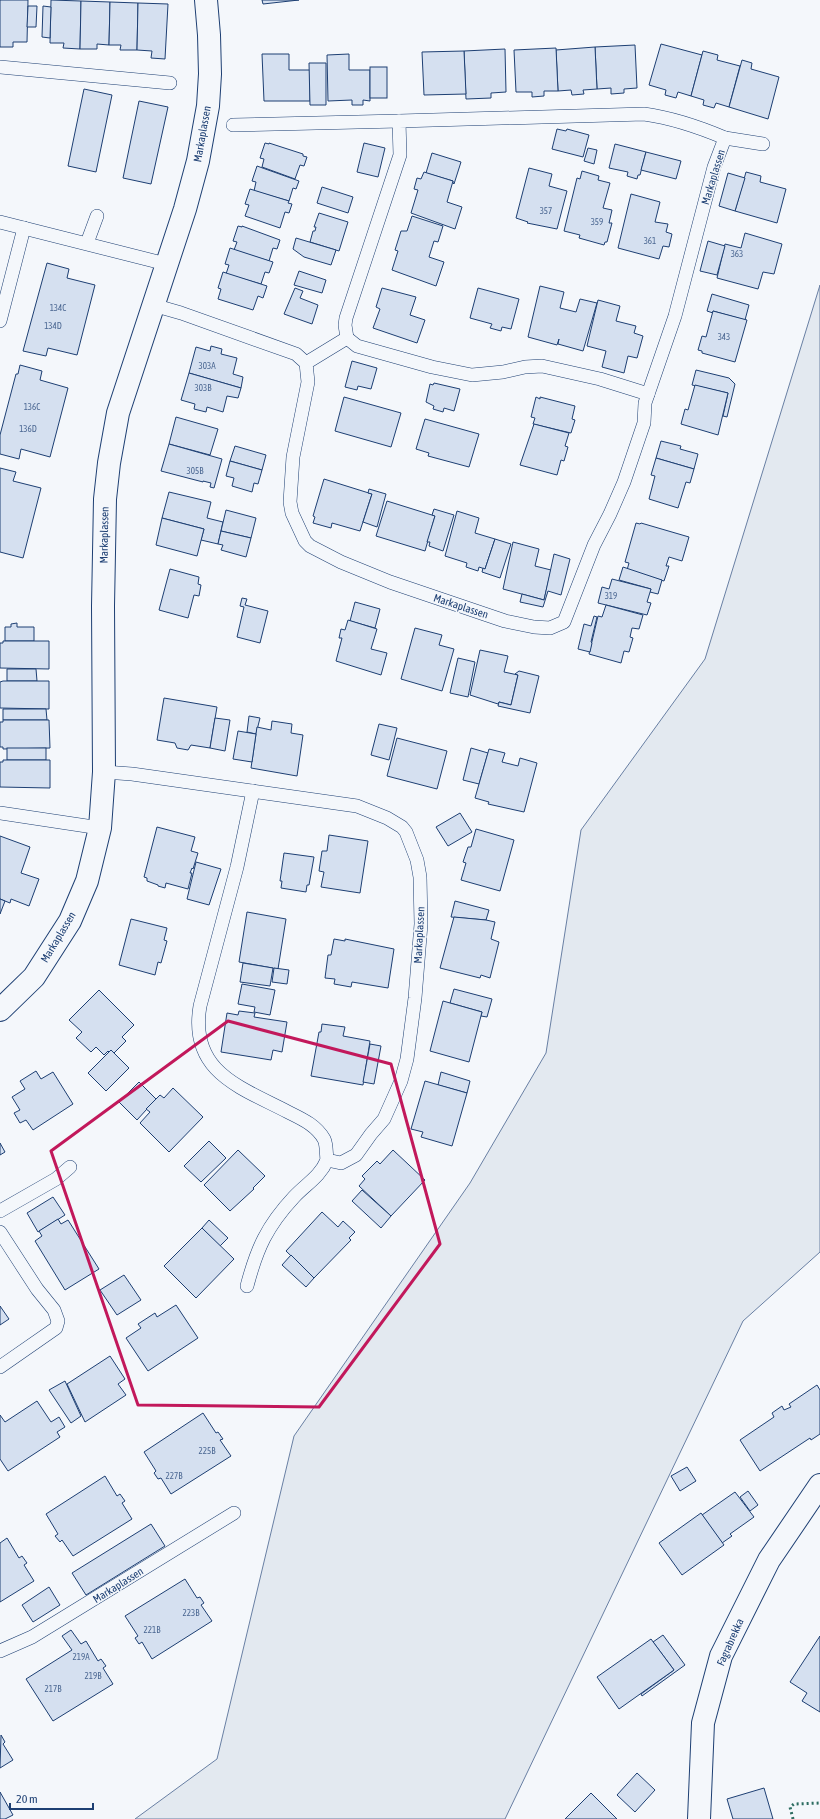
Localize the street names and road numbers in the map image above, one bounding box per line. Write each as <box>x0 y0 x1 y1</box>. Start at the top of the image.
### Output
street label: Markaplassen <box>191 105 213 163</box>
street label: Markaplassen <box>699 148 727 206</box>
street label: Markaplassen <box>98 506 110 564</box>
street label: Markaplassen <box>432 591 490 621</box>
street label: Markaplassen <box>412 906 426 964</box>
street label: Markaplassen <box>38 909 78 965</box>
street label: Markaplassen <box>91 1565 145 1605</box>
street label: Fagrabrekka <box>714 1617 746 1667</box>

